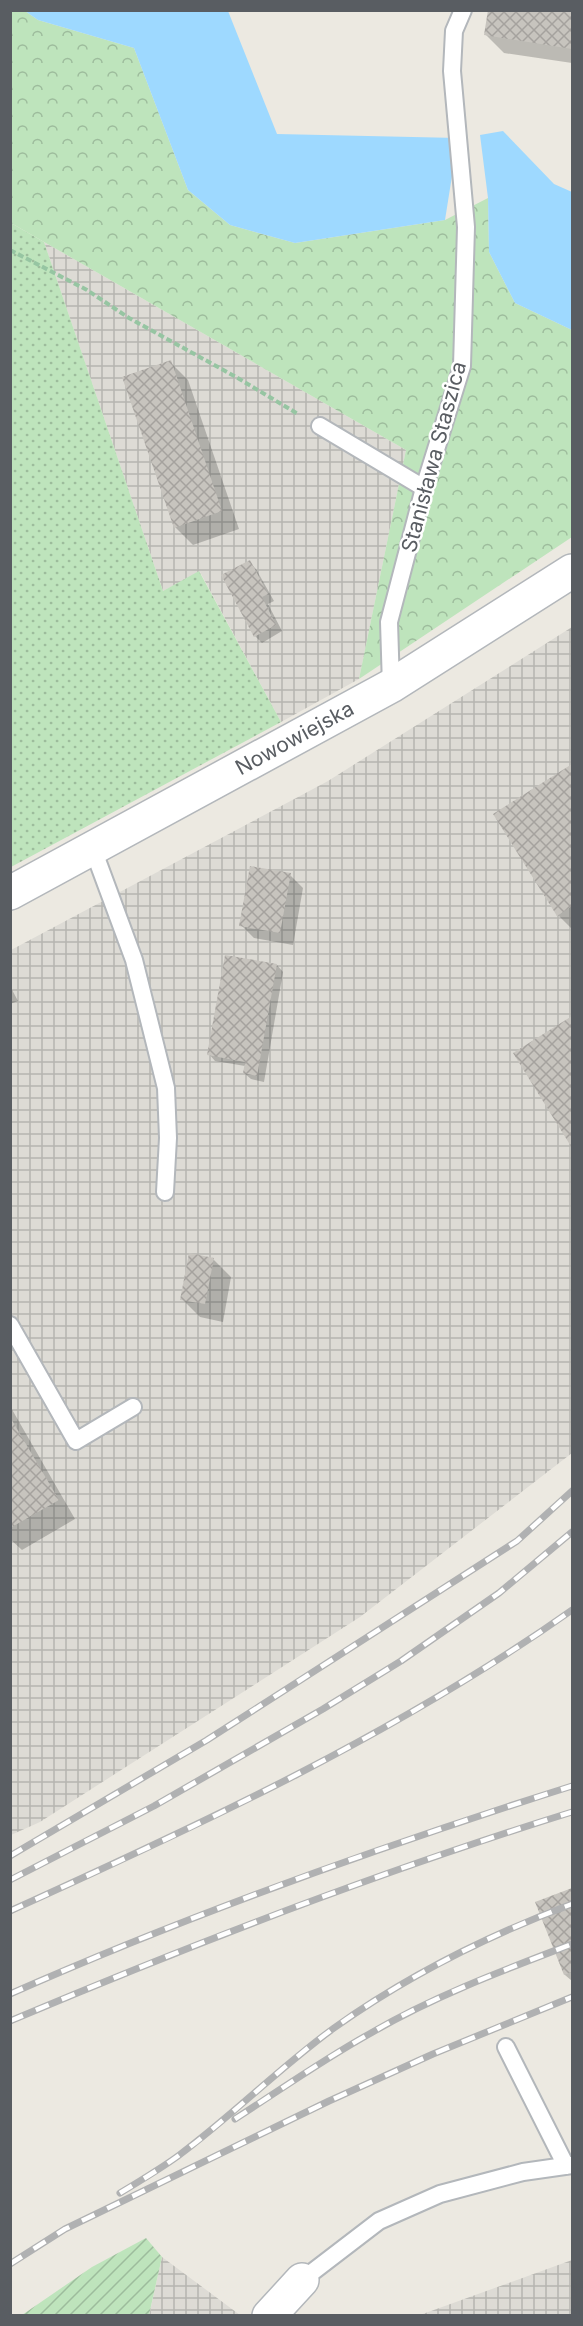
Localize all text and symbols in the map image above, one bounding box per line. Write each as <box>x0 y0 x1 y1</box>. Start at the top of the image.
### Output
street label: Stanisława Staszica <box>396 359 471 555</box>
street label: Nowowiejska <box>231 696 358 780</box>

